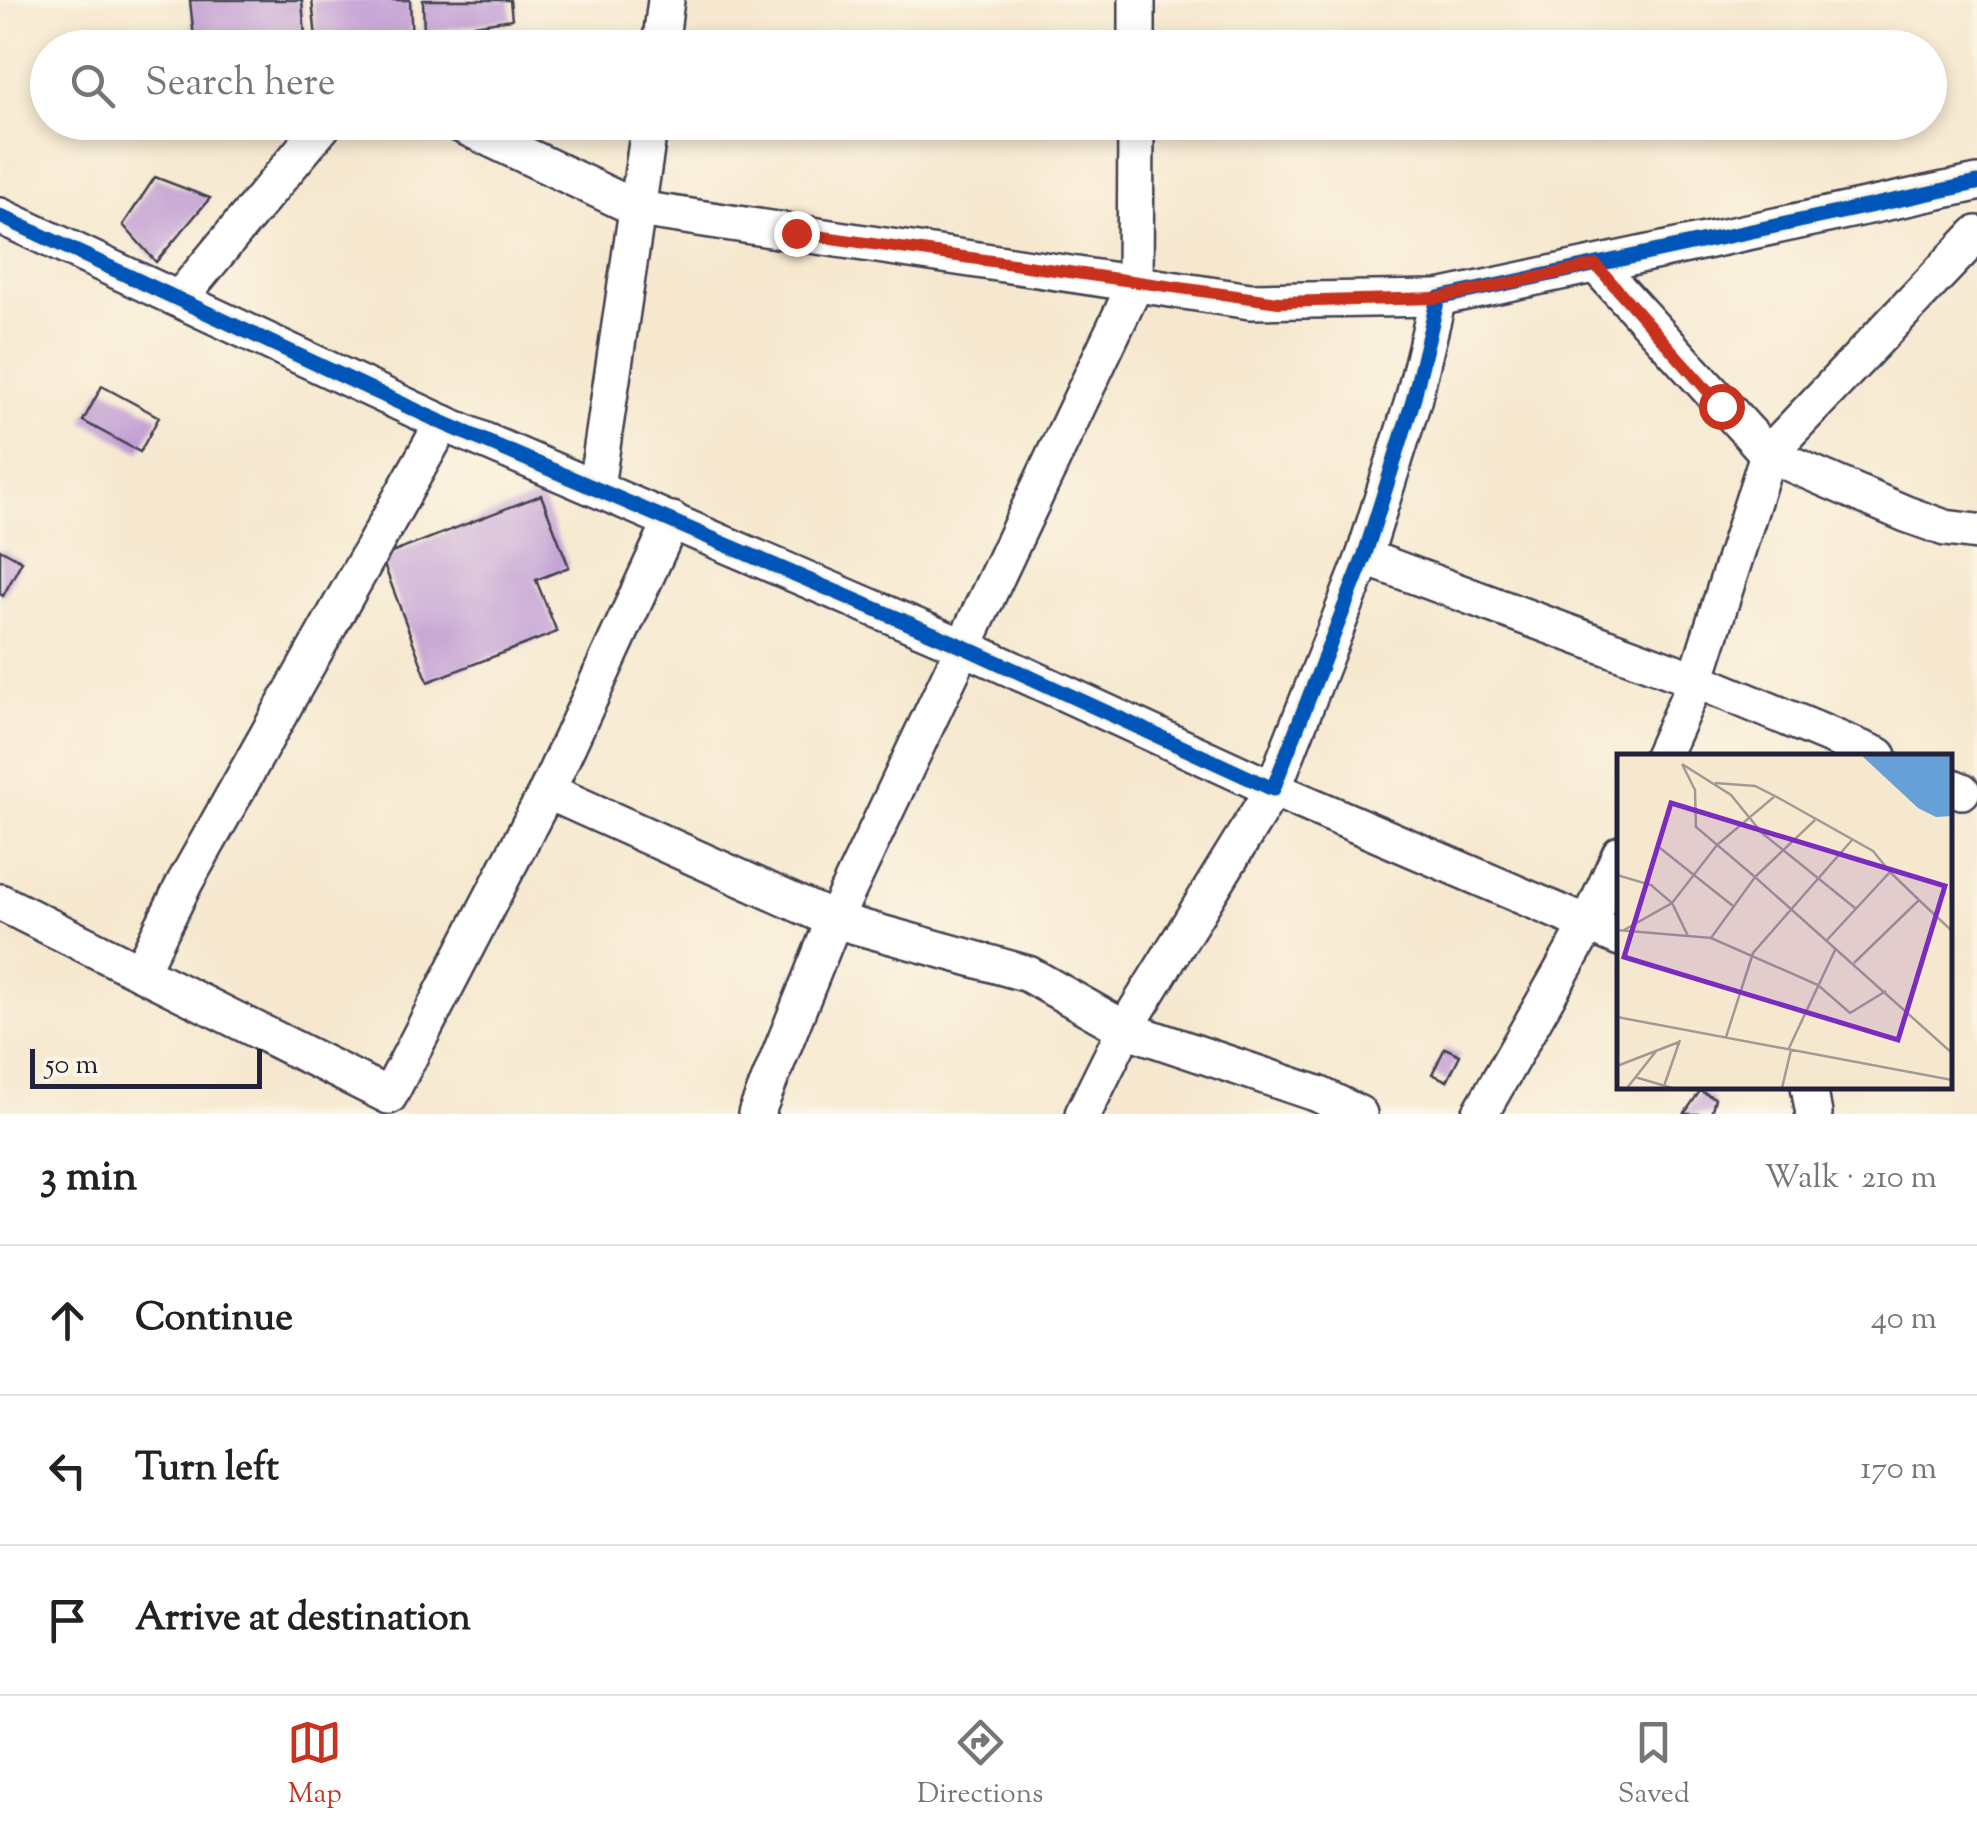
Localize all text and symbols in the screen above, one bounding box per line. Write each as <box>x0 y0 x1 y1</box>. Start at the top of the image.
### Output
search box <box>30 30 1947 140</box>
icon: search <box>65 58 120 113</box>
text: Search here <box>145 58 336 112</box>
route end <box>774 211 820 257</box>
route start <box>1699 384 1745 430</box>
inset map <box>1617 754 1952 1089</box>
scale bar <box>30 1044 262 1088</box>
text: 50 m <box>45 1046 99 1086</box>
text: 3 min <box>40 1149 137 1209</box>
text: Walk · 210 m <box>1764 1156 1937 1202</box>
icon: ahead <box>40 1293 95 1348</box>
text: Continue <box>135 1293 293 1347</box>
text: 40 m <box>1871 1297 1937 1343</box>
icon: left <box>40 1443 95 1498</box>
text: Turn left <box>135 1443 279 1497</box>
text: 170 m <box>1860 1447 1937 1493</box>
icon: arrive <box>40 1593 95 1648</box>
text: Arrive at destination <box>135 1593 471 1647</box>
tab: Map <box>287 1715 342 1815</box>
tab: Directions <box>917 1715 1043 1815</box>
tab: Saved <box>1618 1715 1690 1815</box>

